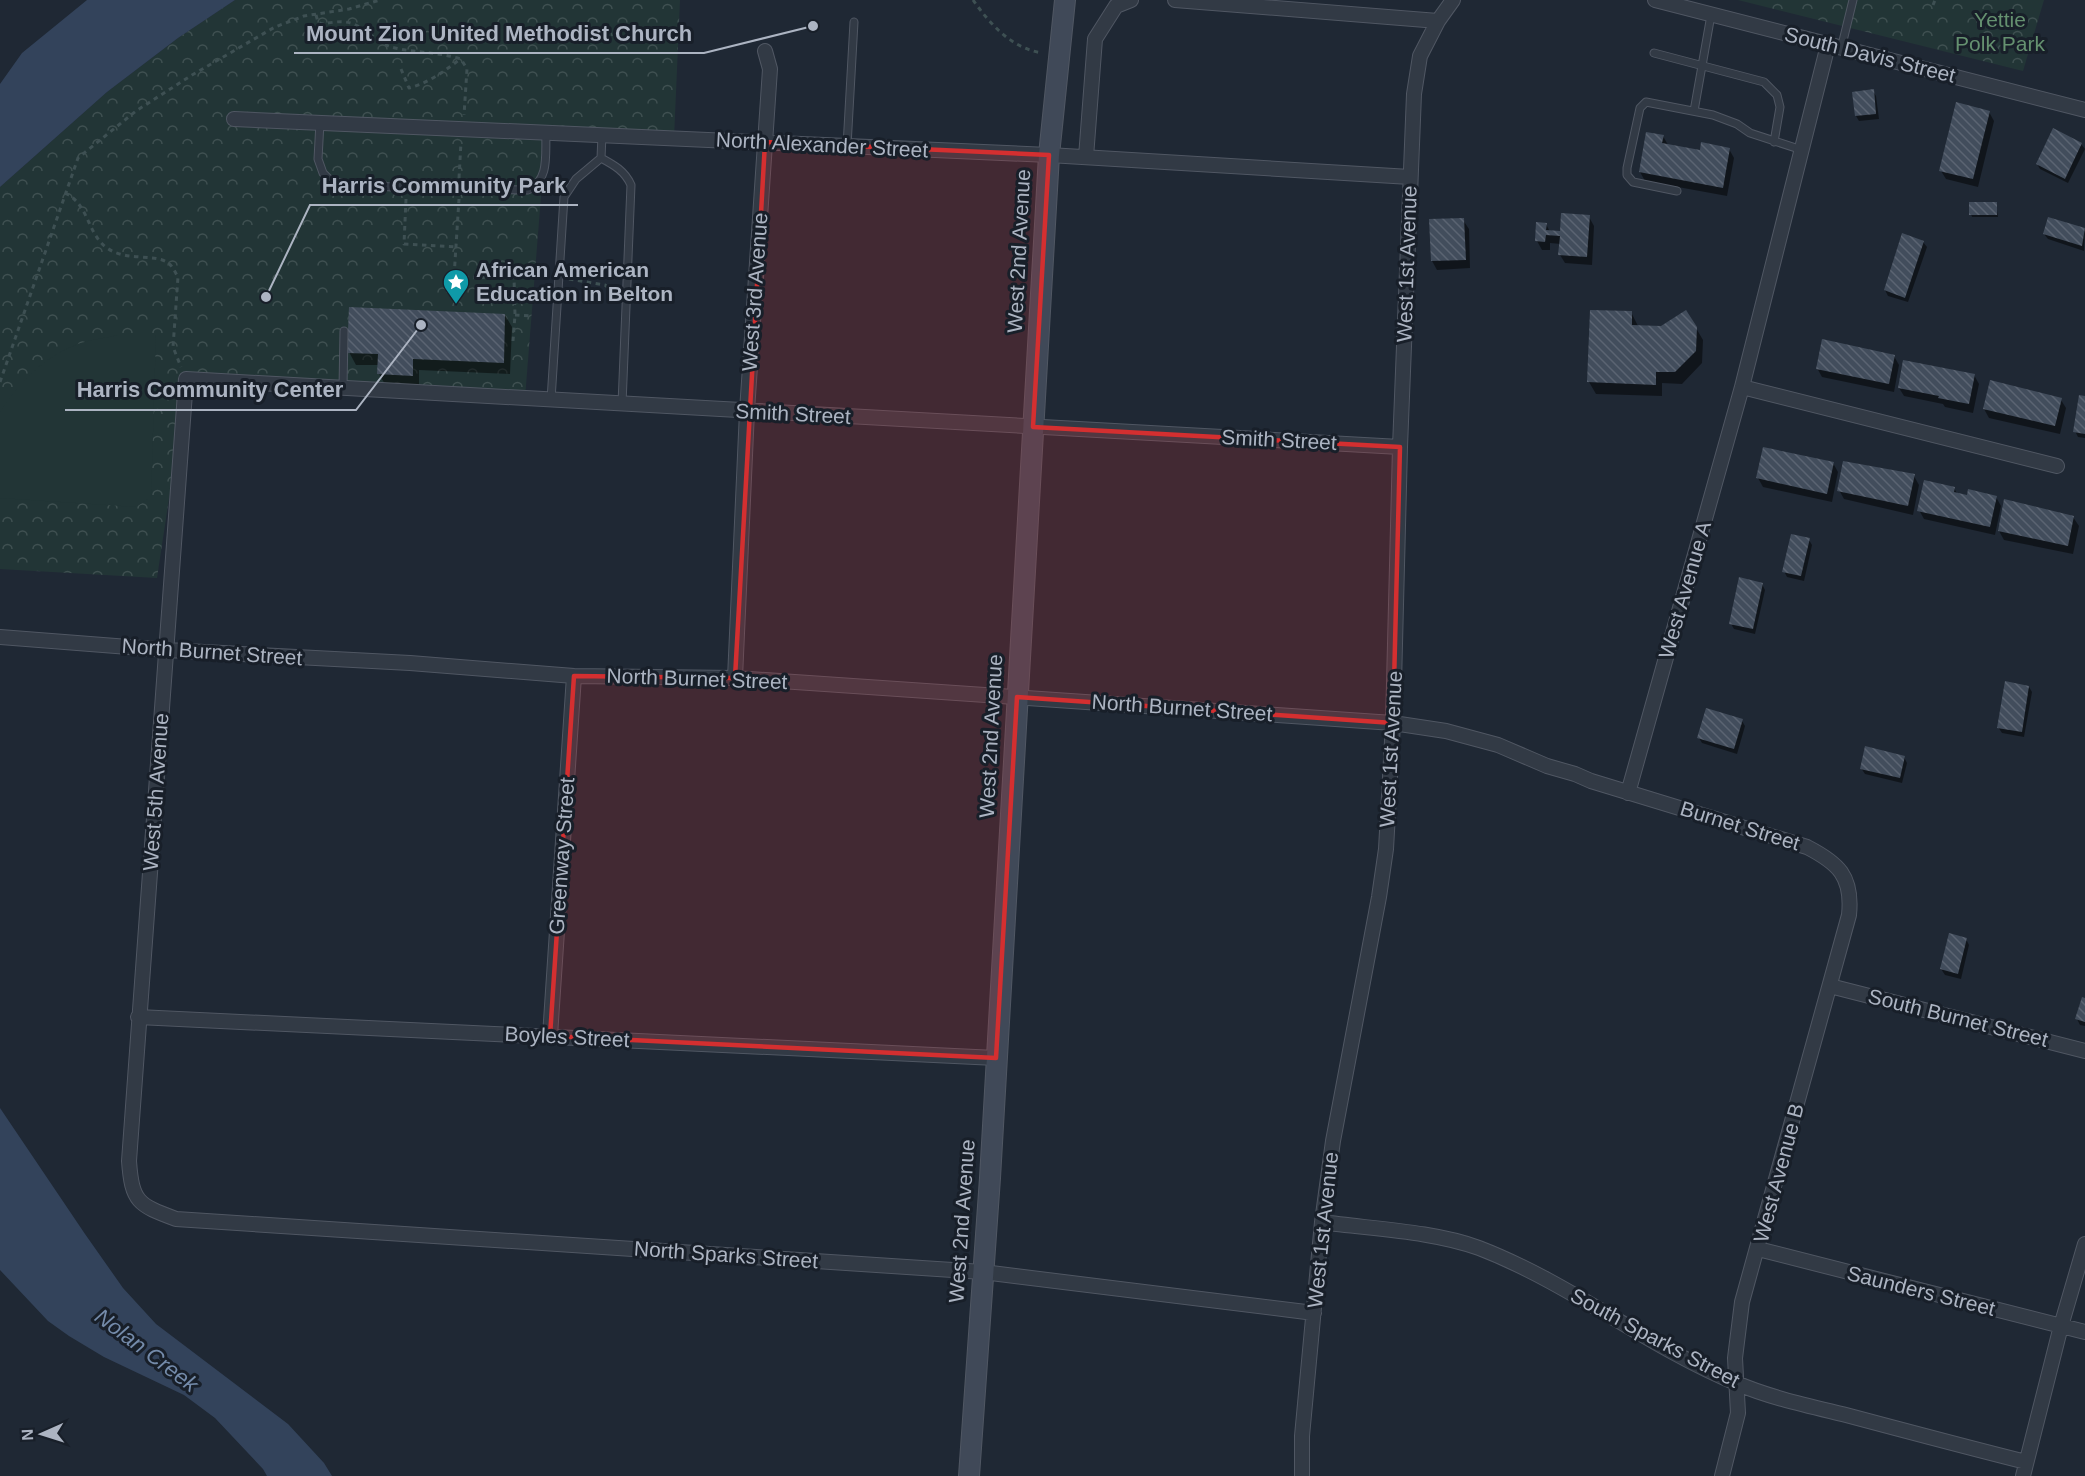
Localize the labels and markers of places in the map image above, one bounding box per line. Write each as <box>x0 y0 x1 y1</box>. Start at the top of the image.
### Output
callout: Mount Zion United Methodist Church <box>294 13 704 53</box>
callout: Harris Community Park <box>310 165 578 205</box>
place label: African American Education in Belton <box>476 258 673 305</box>
place icon: African American Education in Belton <box>441 267 471 305</box>
callout: Harris Community Center <box>65 370 356 410</box>

